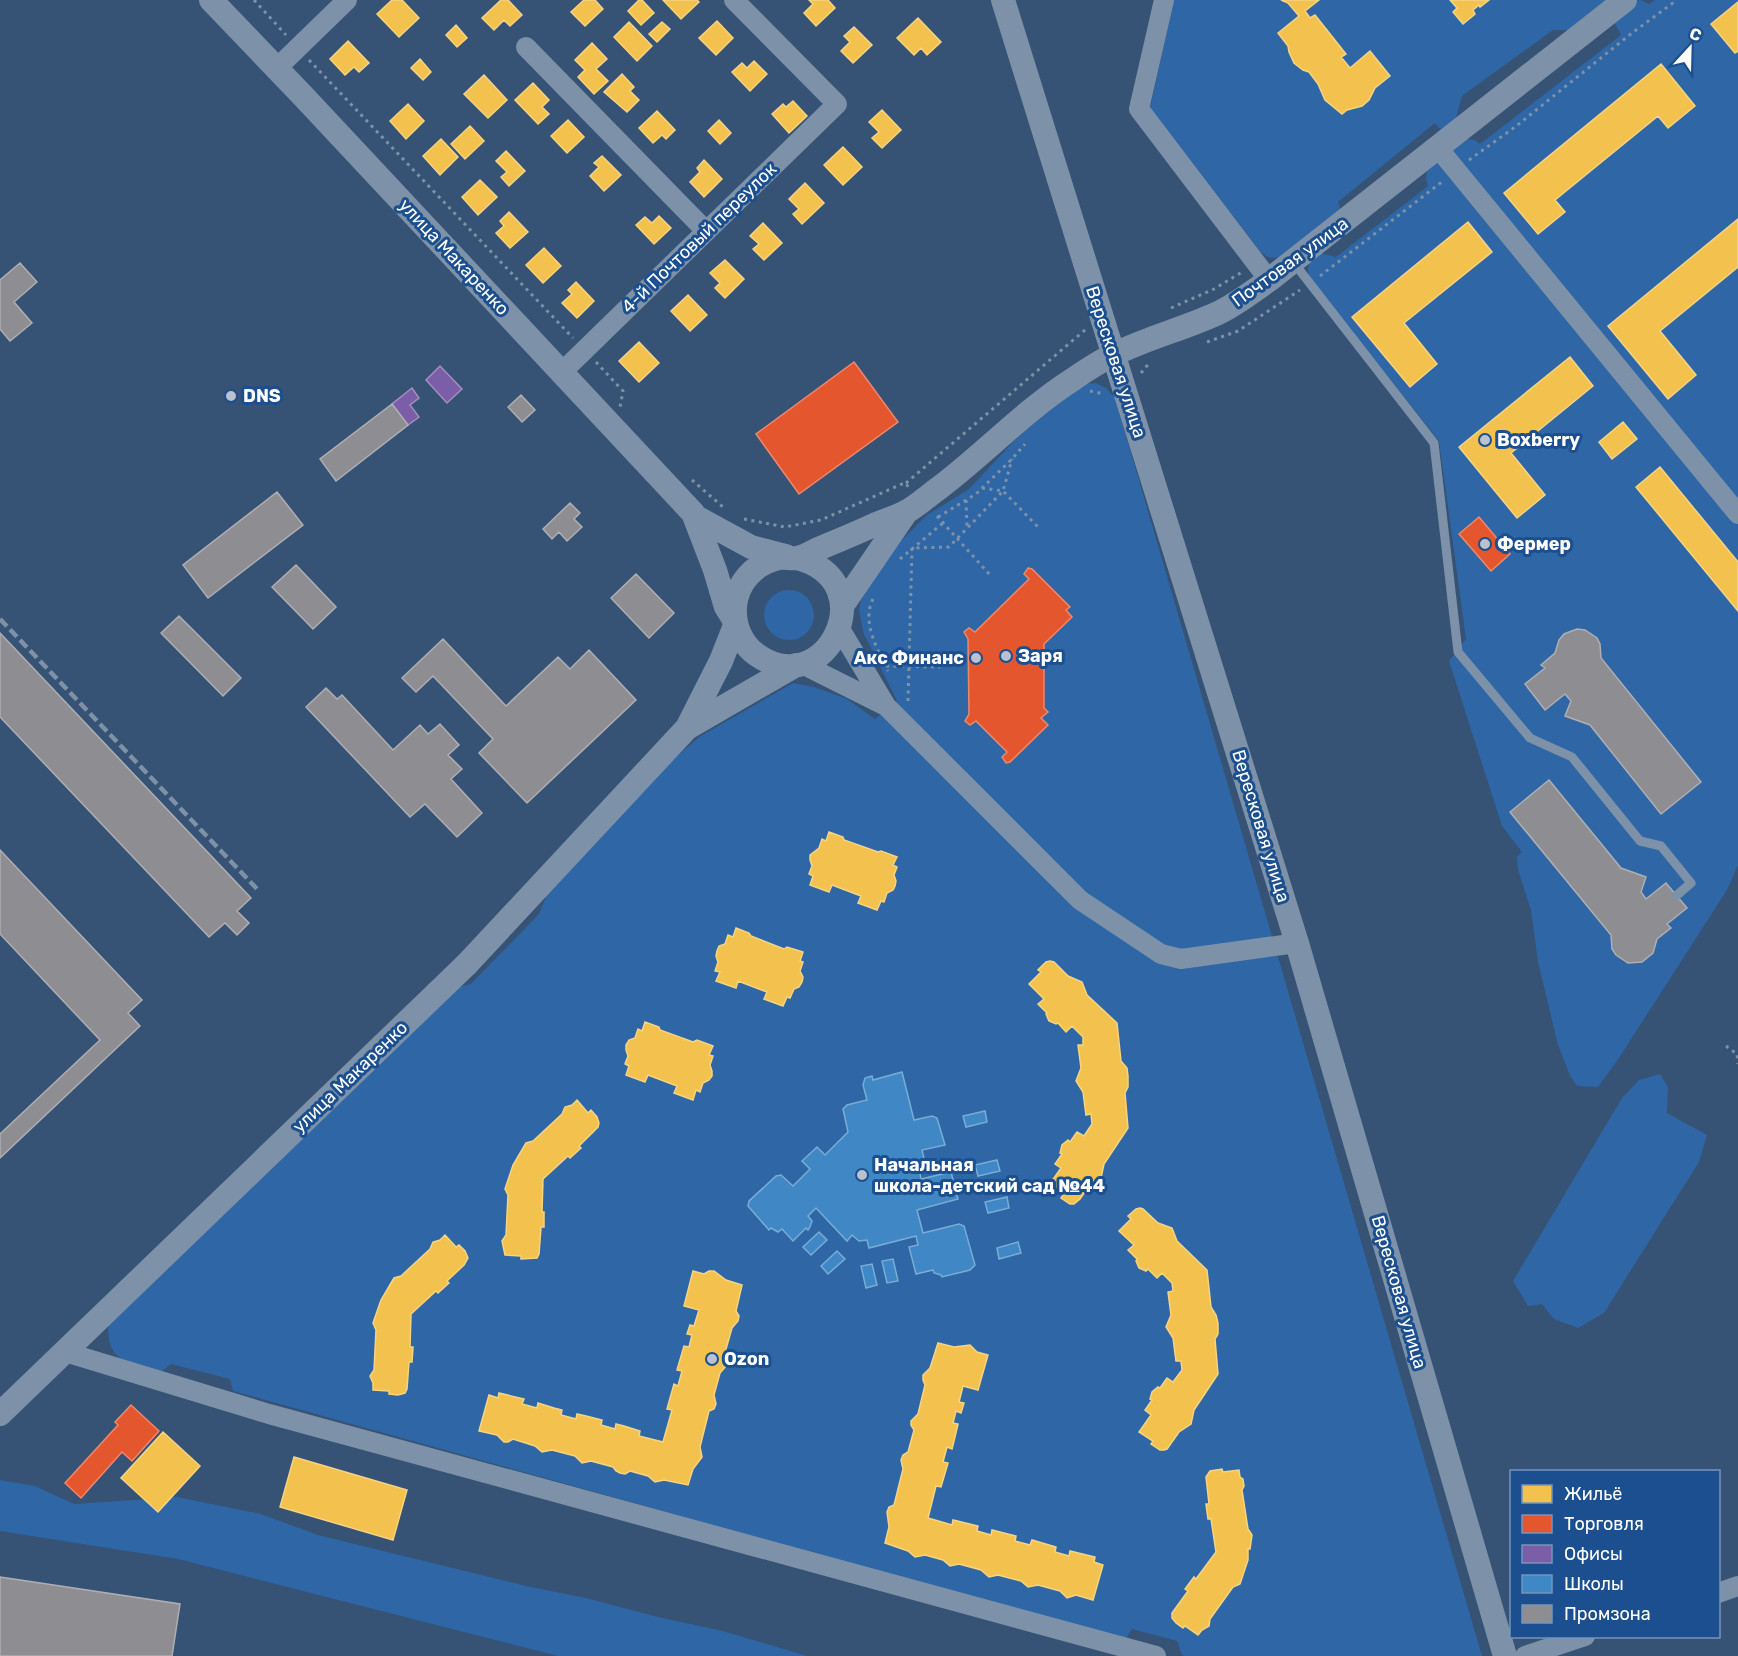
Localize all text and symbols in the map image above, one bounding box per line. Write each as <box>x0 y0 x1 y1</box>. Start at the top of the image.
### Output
north arrow <box>1660 18 1720 78</box>
text: С <box>1687 24 1704 45</box>
street label: 4-й Почтовый переулок <box>617 158 781 318</box>
street label: улица Макаренко <box>394 194 514 320</box>
street label: Почтовая улица <box>1227 212 1353 312</box>
street label: Вересковая улица <box>1081 283 1151 441</box>
place label: DNS <box>243 385 281 407</box>
marker: DNS <box>224 389 238 403</box>
place label: Boxberry <box>1497 429 1580 451</box>
marker: Boxberry <box>1478 433 1492 447</box>
place label: Фермер <box>1497 533 1571 555</box>
marker: Фермер <box>1478 537 1492 551</box>
place label: Заря <box>1018 645 1063 667</box>
place label: Акс Финанс <box>854 647 964 669</box>
marker: Заря <box>999 649 1013 663</box>
marker: Акс Финанс <box>969 651 983 665</box>
street label: Вересковая улица <box>1227 747 1295 905</box>
street label: улица Макаренко <box>288 1017 412 1137</box>
place label: Начальная школа-детский сад №44 <box>874 1154 1105 1197</box>
marker: Начальная школа-детский сад №44 <box>855 1168 869 1182</box>
street label: Вересковая улица <box>1367 1213 1431 1371</box>
place label: Ozon <box>724 1348 769 1370</box>
marker: Ozon <box>705 1352 719 1366</box>
legend <box>1510 1470 1720 1638</box>
text: Жильё <box>1564 1483 1622 1505</box>
text: Торговля <box>1564 1513 1644 1535</box>
text: Офисы <box>1564 1543 1623 1565</box>
text: Школы <box>1564 1573 1624 1595</box>
text: Промзона <box>1564 1603 1651 1625</box>

